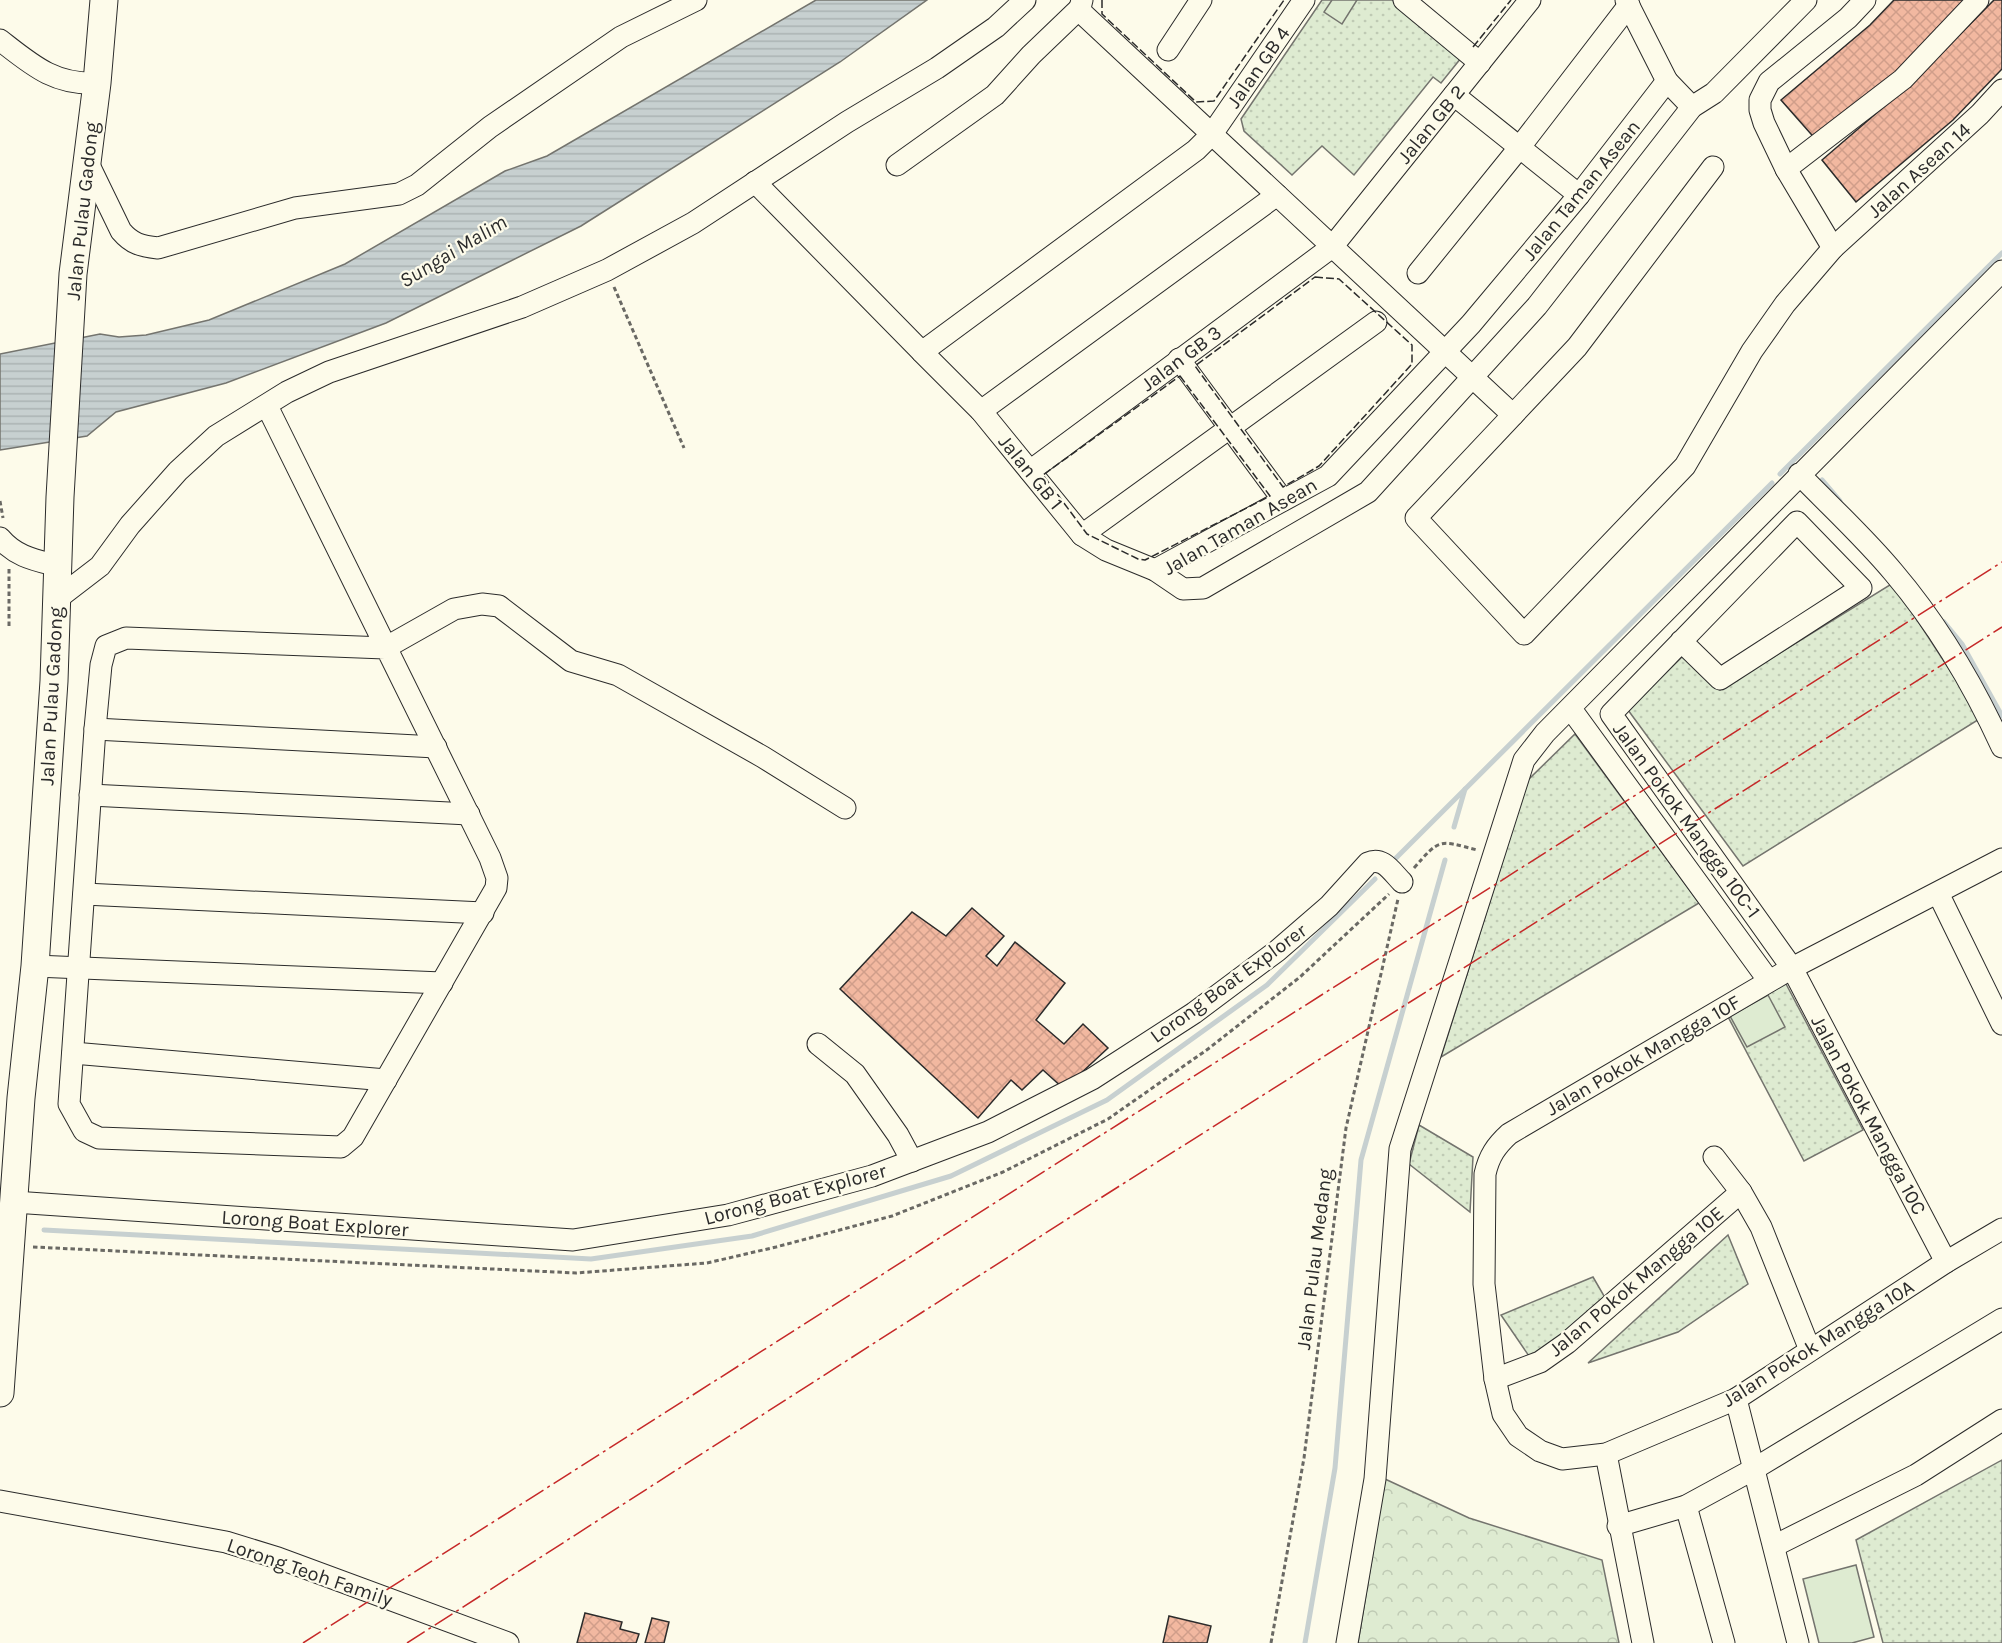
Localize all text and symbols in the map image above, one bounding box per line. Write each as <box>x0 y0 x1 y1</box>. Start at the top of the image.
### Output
street label: Jalan GB 4 <box>1222 22 1295 112</box>
street label: Jalan GB 2 <box>1393 80 1470 168</box>
street label: Jalan Taman Asean <box>1518 116 1645 265</box>
street label: Jalan Asean 14 <box>1863 118 1975 223</box>
street label: Jalan Pulau Gadong <box>62 121 103 301</box>
water label: Sungai Malim <box>395 210 511 292</box>
street label: Jalan GB 3 <box>1137 321 1226 396</box>
street label: Jalan GB 1 <box>994 430 1068 514</box>
street label: Jalan Taman Asean <box>1159 473 1321 580</box>
street label: Jalan Pulau Gadong <box>35 606 68 786</box>
street label: Jalan Pokok Mangga 10C-1 <box>1608 718 1765 922</box>
street label: Lorong Boat Explorer <box>1146 919 1312 1048</box>
street label: Jalan Pokok Mangga 10F <box>1542 990 1744 1120</box>
street label: Jalan Pokok Mangga 10C <box>1806 1012 1931 1219</box>
street label: Lorong Boat Explorer <box>702 1159 889 1230</box>
street label: Jalan Pulau Medang <box>1292 1167 1337 1351</box>
street label: Jalan Pokok Mangga 10E <box>1544 1202 1728 1361</box>
street label: Lorong Boat Explorer <box>221 1205 410 1242</box>
street label: Jalan Pokok Mangga 10A <box>1718 1275 1918 1412</box>
street label: Lorong Teoh Family <box>224 1533 396 1612</box>

